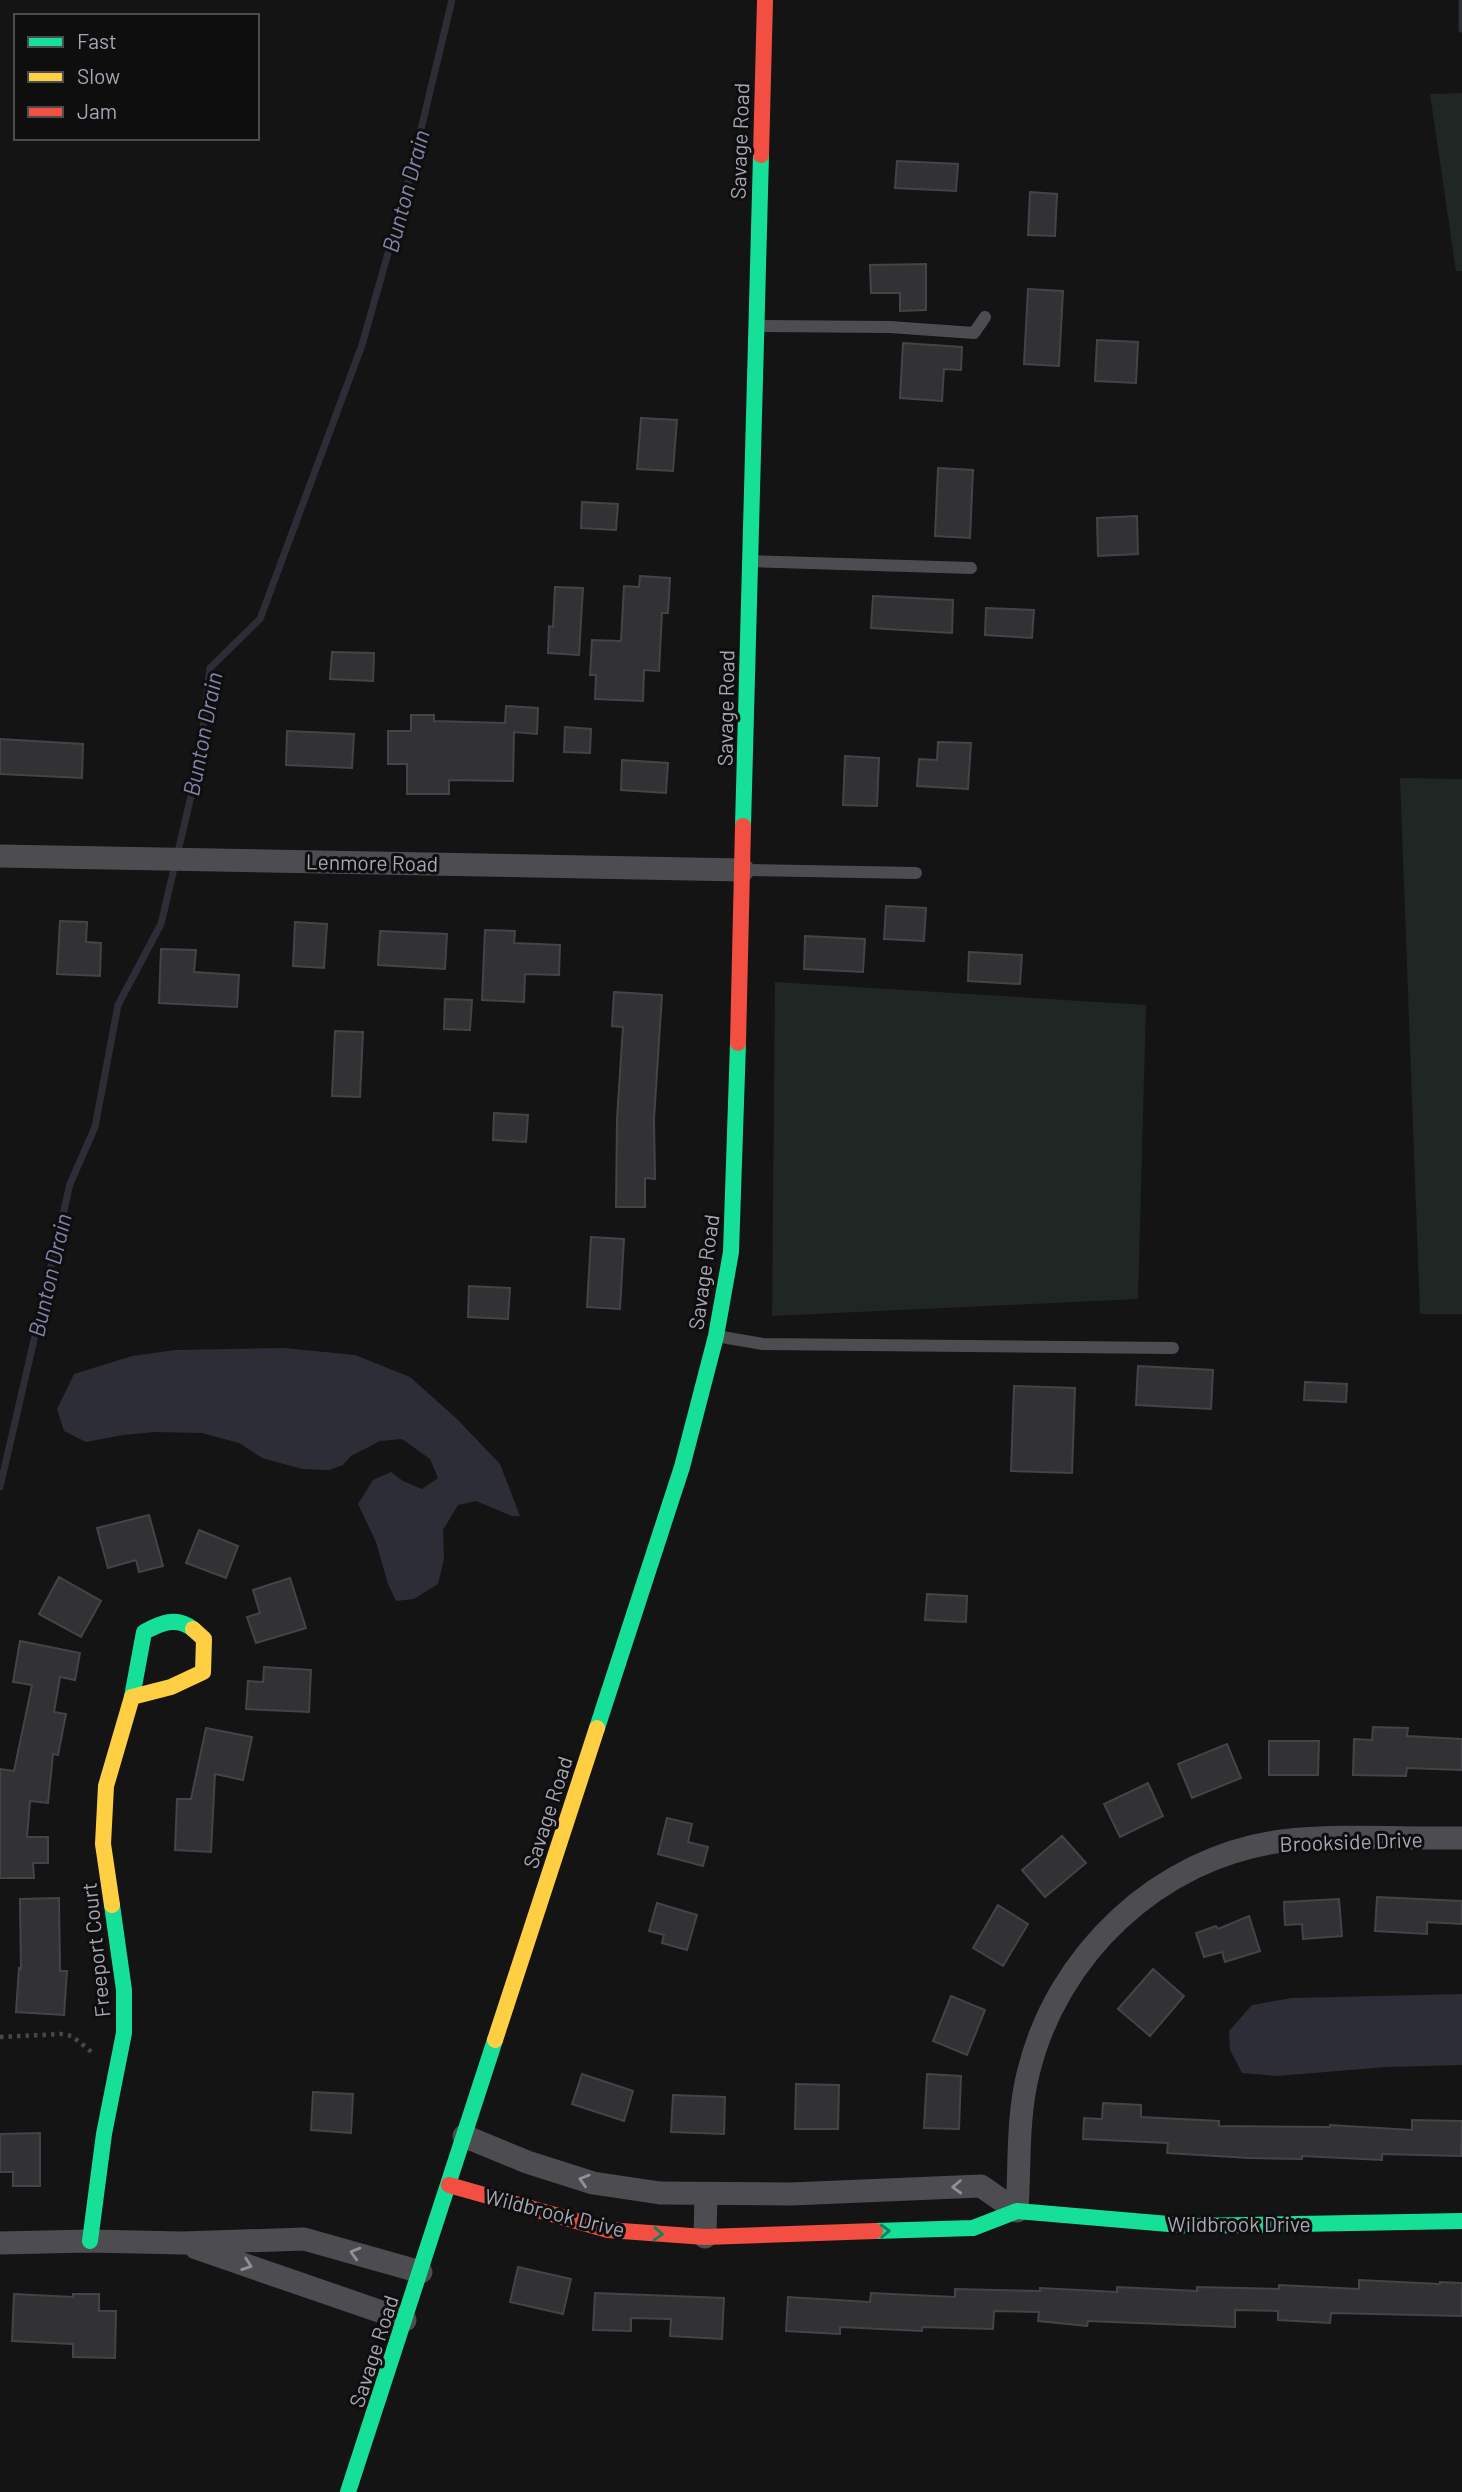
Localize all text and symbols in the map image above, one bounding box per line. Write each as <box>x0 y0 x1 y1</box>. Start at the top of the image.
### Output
legend <box>14 14 259 140</box>
text: Fast <box>77 28 117 53</box>
text: Slow <box>77 63 120 88</box>
street label: Savage Road <box>724 82 754 200</box>
text: Jam <box>77 98 117 123</box>
water label: Bunton Drain <box>375 127 435 255</box>
street label: Savage Road <box>711 650 739 766</box>
water label: Bunton Drain <box>176 670 228 798</box>
street label: Lenmore Road <box>306 848 438 876</box>
water label: Bunton Drain <box>21 1211 77 1339</box>
street label: Savage Road <box>683 1213 723 1331</box>
street label: Savage Road <box>517 1753 577 1871</box>
street label: Brookside Drive <box>1279 1826 1423 1856</box>
street label: Freeport Court <box>75 1881 115 2019</box>
one-way arrow <box>578 2174 590 2188</box>
one-way arrow <box>951 2180 962 2195</box>
street label: Wildbrook Drive <box>482 2183 628 2241</box>
street label: Wildbrook Drive <box>1167 2211 1311 2236</box>
one-way arrow <box>880 2224 891 2239</box>
one-way arrow <box>653 2226 664 2241</box>
one-way arrow <box>350 2247 362 2262</box>
one-way arrow <box>241 2257 253 2271</box>
street label: Savage Road <box>343 2292 403 2410</box>

